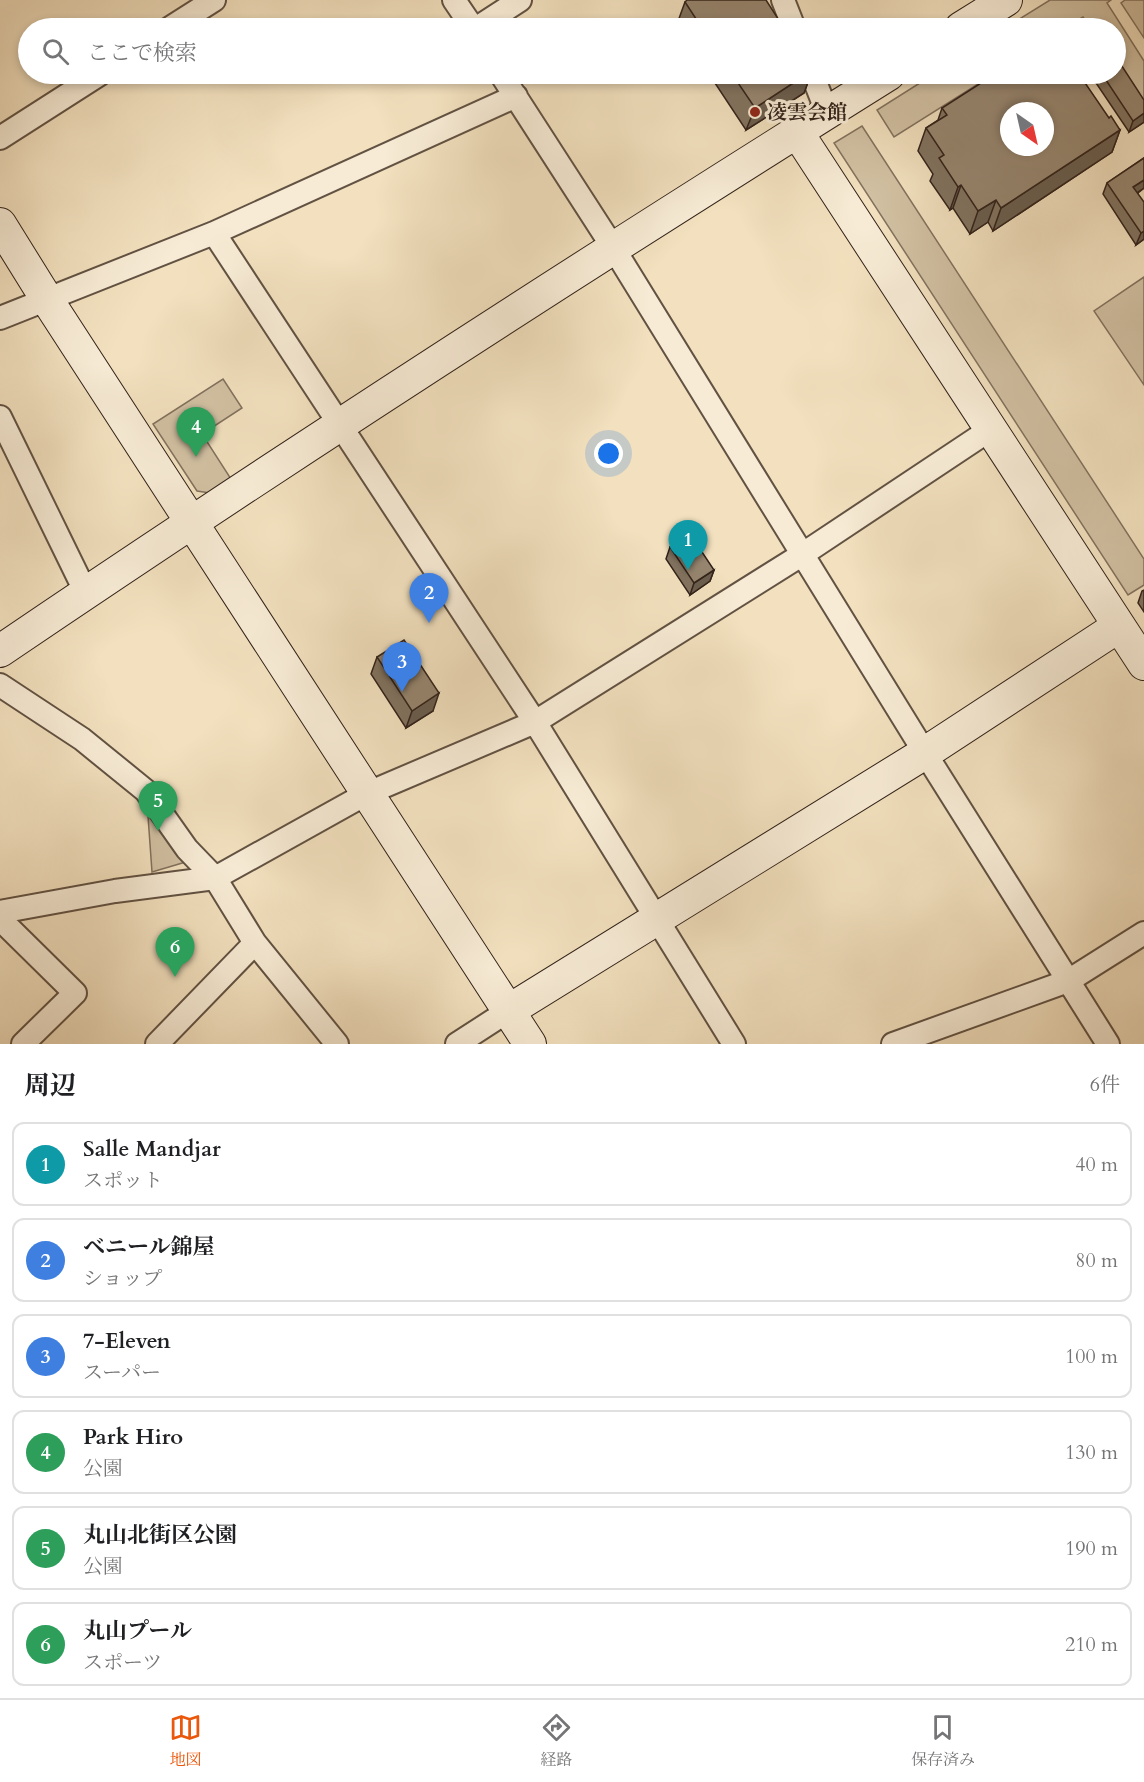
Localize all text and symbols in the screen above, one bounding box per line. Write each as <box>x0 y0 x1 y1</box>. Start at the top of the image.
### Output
search box <box>18 18 1126 84</box>
icon: search <box>39 35 72 68</box>
text: ここで検索 <box>87 38 197 68</box>
place label: 凌雲会館 <box>767 99 847 126</box>
north arrow <box>1000 102 1054 156</box>
marker: 凌雲会館 <box>748 105 762 119</box>
pin: 4 <box>176 408 216 457</box>
your location <box>594 439 623 468</box>
pin: 1 <box>668 520 708 570</box>
pin: 2 <box>410 574 448 623</box>
pin: 3 <box>382 642 422 692</box>
pin: 5 <box>138 782 178 831</box>
pin: 6 <box>156 928 195 977</box>
text: 周辺 <box>24 1068 76 1103</box>
text: 6件 <box>1090 1071 1120 1098</box>
text: Salle Mandjar <box>83 1134 221 1164</box>
text: 1 <box>40 1151 51 1178</box>
text: 40 m <box>1075 1151 1118 1178</box>
text: スポット <box>83 1167 163 1194</box>
text: ベニール錦屋 <box>83 1232 215 1262</box>
text: 2 <box>40 1247 51 1274</box>
text: 80 m <box>1075 1247 1118 1274</box>
text: ショップ <box>83 1265 163 1292</box>
text: 7-Eleven <box>83 1326 171 1356</box>
text: 3 <box>40 1343 51 1370</box>
text: 100 m <box>1065 1343 1118 1370</box>
text: スーパー <box>83 1359 161 1386</box>
text: Park Hiro <box>83 1422 183 1452</box>
text: 4 <box>40 1439 51 1466</box>
text: 130 m <box>1065 1439 1118 1466</box>
text: 公園 <box>83 1455 123 1482</box>
text: 丸山北街区公園 <box>83 1520 237 1550</box>
text: 5 <box>40 1535 51 1562</box>
text: 190 m <box>1065 1535 1118 1562</box>
text: 公園 <box>83 1553 123 1580</box>
text: 丸山プール <box>83 1616 192 1646</box>
text: 6 <box>40 1631 51 1658</box>
text: 210 m <box>1065 1631 1118 1658</box>
text: スポーツ <box>83 1649 162 1676</box>
tab: 地図 <box>169 1711 202 1771</box>
tab: 経路 <box>540 1711 573 1771</box>
tab: 保存済み <box>911 1711 975 1771</box>

